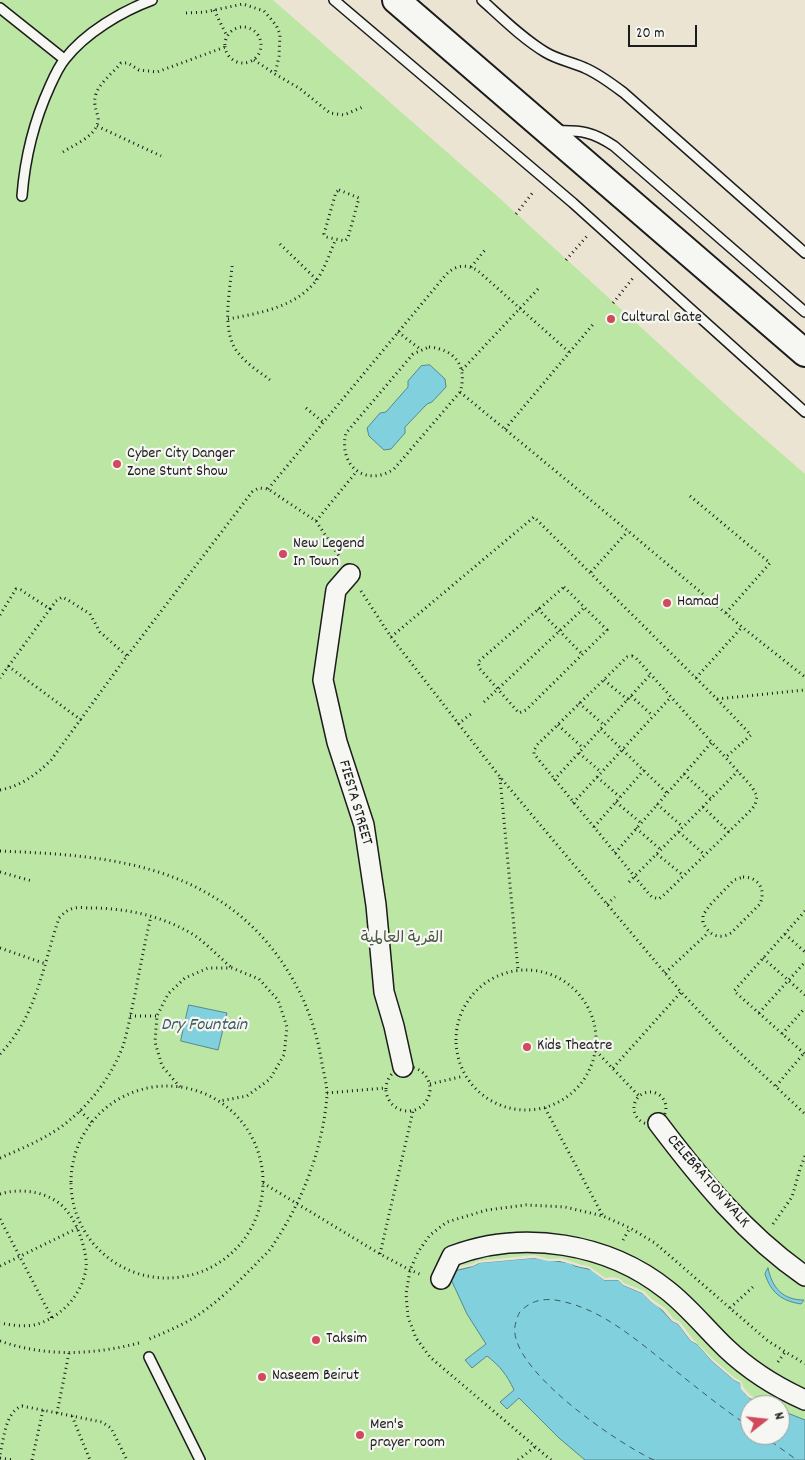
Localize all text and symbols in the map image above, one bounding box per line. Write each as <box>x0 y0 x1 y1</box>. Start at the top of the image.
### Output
scale bar <box>630 15 699 47</box>
text: 20 m <box>636 23 664 45</box>
place label: Cultural Gate <box>621 309 702 329</box>
marker: Cultural Gate <box>605 313 617 325</box>
place label: Cyber City Danger Zone Stunt Show <box>127 445 235 483</box>
marker: Cyber City Danger Zone Stunt Show <box>111 458 123 470</box>
place label: New Legend In Town <box>293 535 364 573</box>
marker: New Legend In Town <box>277 548 289 560</box>
place label: Hamad <box>677 593 719 613</box>
marker: Hamad <box>661 597 673 609</box>
street label: FIESTA STREET <box>333 758 375 848</box>
park label: القرية العالمية <box>361 930 443 950</box>
water label: Dry Fountain <box>161 1016 247 1038</box>
place label: Kids Theatre <box>537 1037 612 1057</box>
marker: Kids Theatre <box>521 1041 533 1053</box>
street label: CELEBRATION WALK <box>661 1132 753 1232</box>
place label: Taksim <box>326 1330 367 1350</box>
marker: Taksim <box>310 1334 322 1346</box>
place label: Naseem Beirut <box>272 1367 359 1387</box>
marker: Naseem Beirut <box>256 1371 268 1383</box>
north arrow <box>740 1395 790 1445</box>
text: N <box>768 1410 789 1422</box>
place label: Men's prayer room <box>370 1416 445 1454</box>
marker: Men's prayer room <box>354 1429 366 1441</box>

